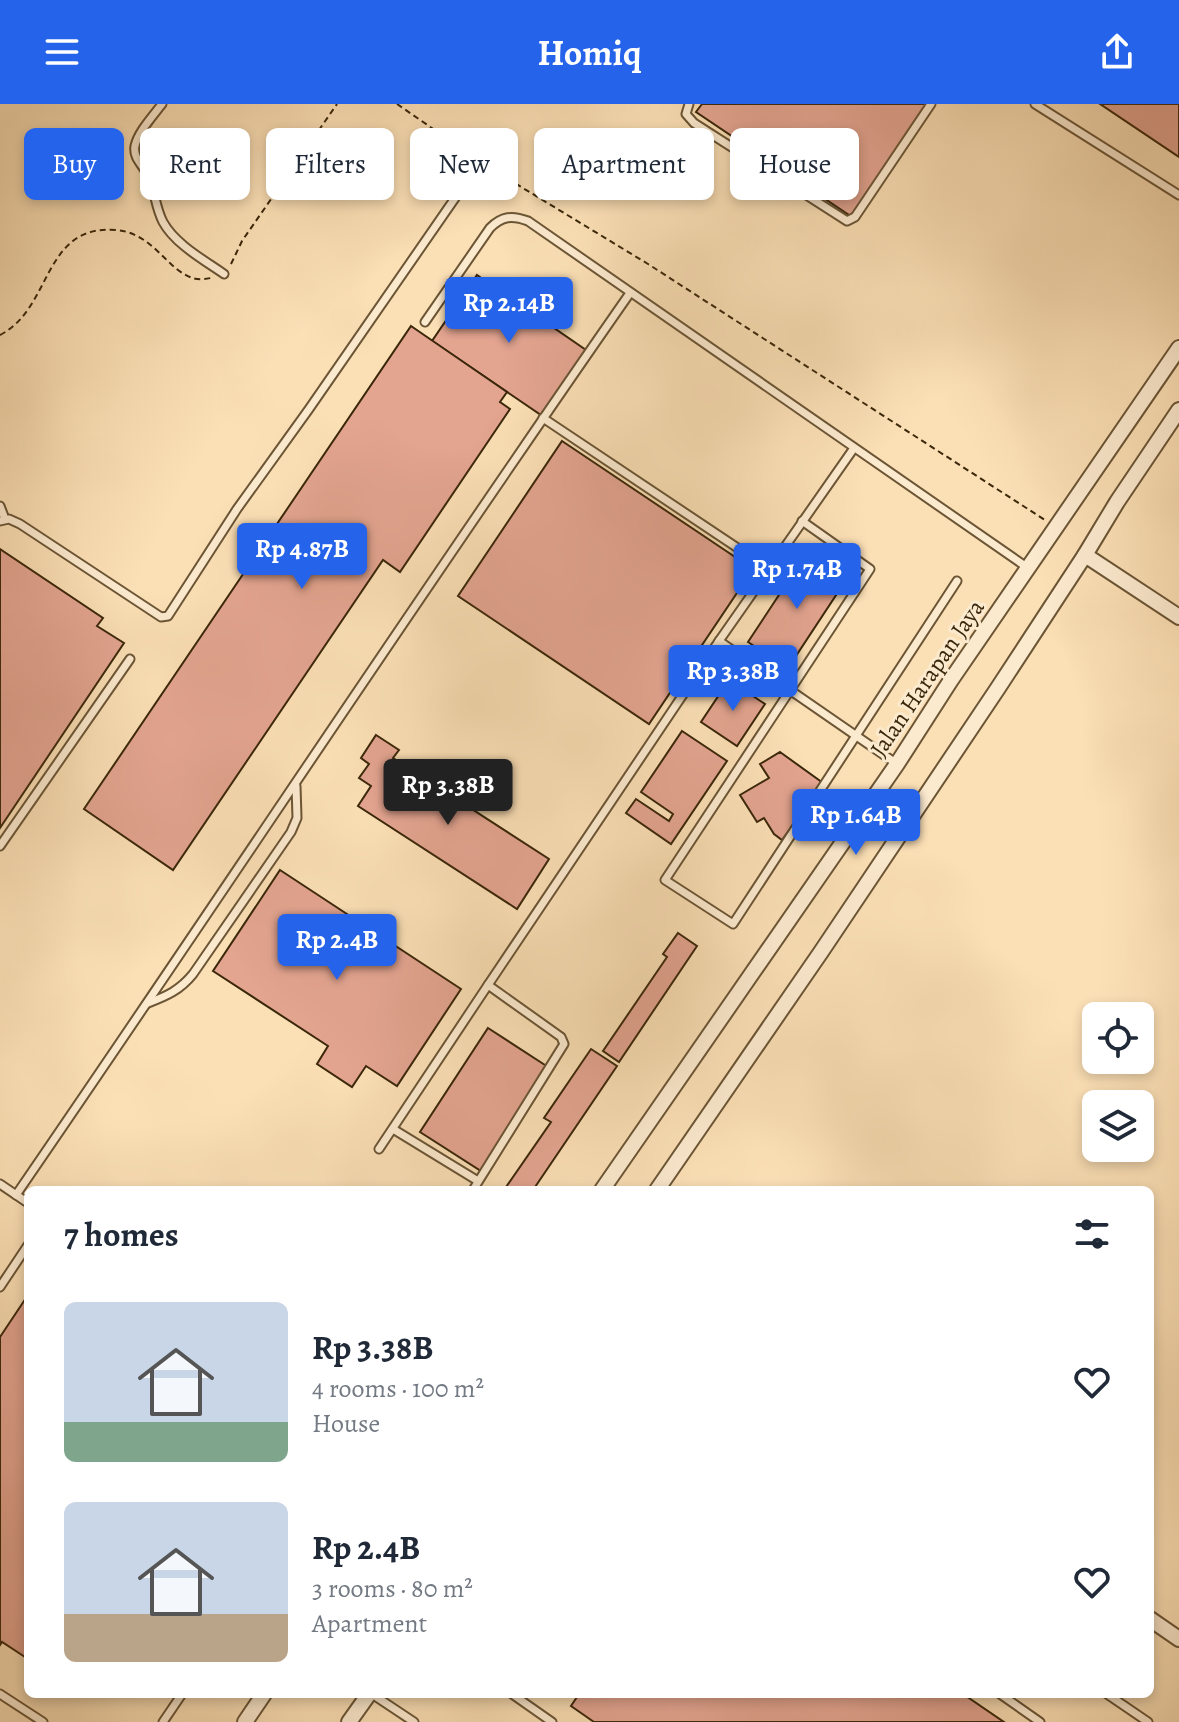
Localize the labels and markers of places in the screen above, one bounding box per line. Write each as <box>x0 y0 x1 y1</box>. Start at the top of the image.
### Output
pin: Rp 2.14B <box>426 277 592 345</box>
pin: Rp 4.87B <box>219 523 385 591</box>
pin: Rp 1.74B <box>714 543 880 611</box>
pin: Rp 3.38B <box>650 645 816 713</box>
pin: Rp 3.38B <box>365 759 531 827</box>
pin: Rp 1.64B <box>773 789 939 857</box>
pin: Rp 2.4B <box>263 914 411 982</box>

